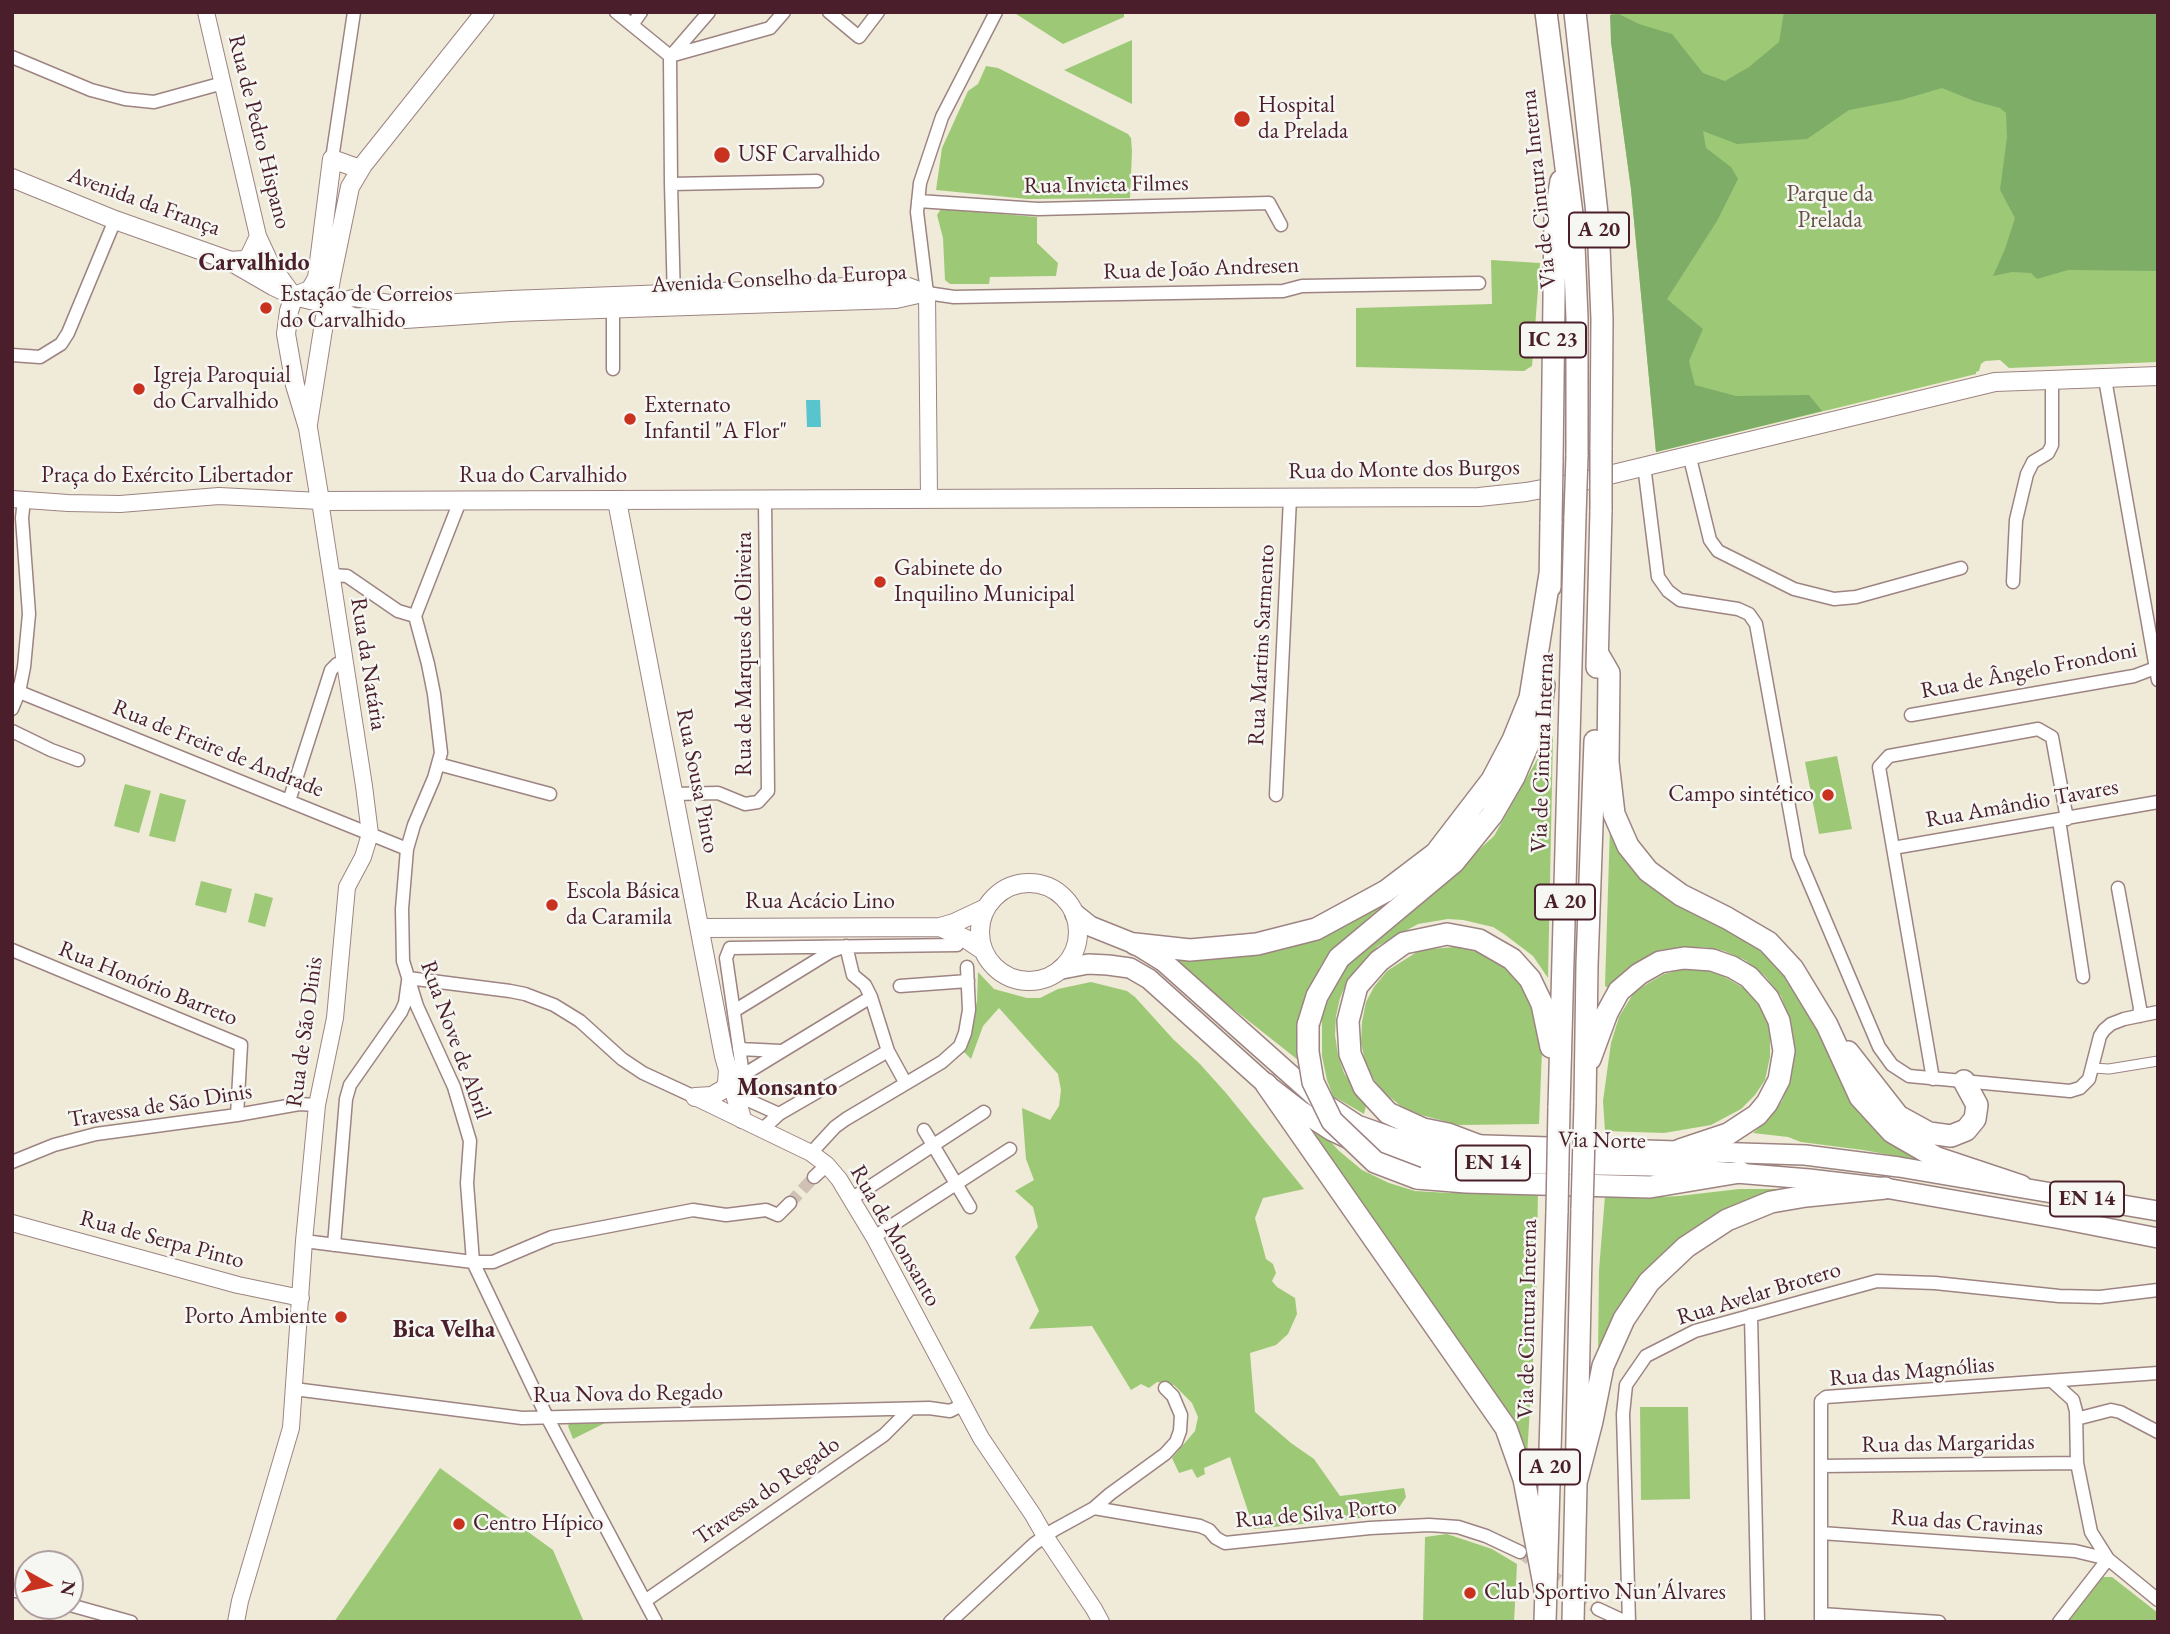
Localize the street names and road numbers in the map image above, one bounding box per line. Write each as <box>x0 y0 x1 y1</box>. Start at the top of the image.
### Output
street label: Rua de Pedro Hispano <box>222 32 296 232</box>
street label: Via de Cintura Interna <box>1515 88 1563 290</box>
street label: Avenida da França <box>64 162 224 242</box>
street label: Rua Invicta Filmes <box>1023 170 1189 200</box>
road number: A 20 <box>1569 212 1629 247</box>
street label: Rua de João Andresen <box>1102 252 1300 286</box>
street label: Avenida Conselho da Europa <box>651 259 907 299</box>
road number: IC 23 <box>1520 322 1586 358</box>
street label: Rua do Monte dos Burgos <box>1288 454 1520 486</box>
street label: Praça do Exército Libertador <box>41 462 293 490</box>
street label: Rua do Carvalhido <box>459 462 627 490</box>
street label: Rua de Marques de Oliveira <box>731 532 759 776</box>
street label: Rua Martins Sarmento <box>1243 544 1281 746</box>
street label: Rua da Natária <box>344 596 392 732</box>
street label: Rua de Ângelo Frondoni <box>1918 636 2140 706</box>
street label: Via de Cintura Interna <box>1526 653 1560 853</box>
street label: Rua de Freire de Andrade <box>108 694 328 804</box>
street label: Rua Sousa Pinto <box>669 706 725 856</box>
street label: Rua Amândio Tavares <box>1923 773 2121 835</box>
road number: A 20 <box>1535 884 1595 920</box>
street label: Rua Acácio Lino <box>745 888 895 916</box>
street label: Rua Honório Barreto <box>54 935 242 1033</box>
street label: Rua de São Dinis <box>281 955 329 1109</box>
street label: Rua Nove de Abril <box>414 957 496 1123</box>
street label: Travessa de São Dinis <box>66 1078 254 1134</box>
street label: Via Norte <box>1558 1126 1646 1156</box>
road number: EN 14 <box>1456 1146 1530 1180</box>
street label: Rua de Monsanto <box>843 1160 947 1312</box>
road number: EN 14 <box>2050 1182 2124 1216</box>
street label: Rua de Serpa Pinto <box>77 1205 247 1275</box>
street label: Via de Cintura Interna <box>1512 1219 1544 1419</box>
street label: Rua Avelar Brotero <box>1674 1256 1844 1332</box>
street label: Rua das Magnólias <box>1828 1351 1996 1393</box>
street label: Rua Nova do Regado <box>533 1379 723 1409</box>
street label: Rua das Margaridas <box>1861 1429 2035 1459</box>
street label: Travessa do Regado <box>689 1430 845 1552</box>
road number: A 20 <box>1520 1450 1580 1484</box>
street label: Rua de Silva Porto <box>1234 1493 1398 1535</box>
street label: Rua das Cravinas <box>1890 1504 2044 1542</box>

